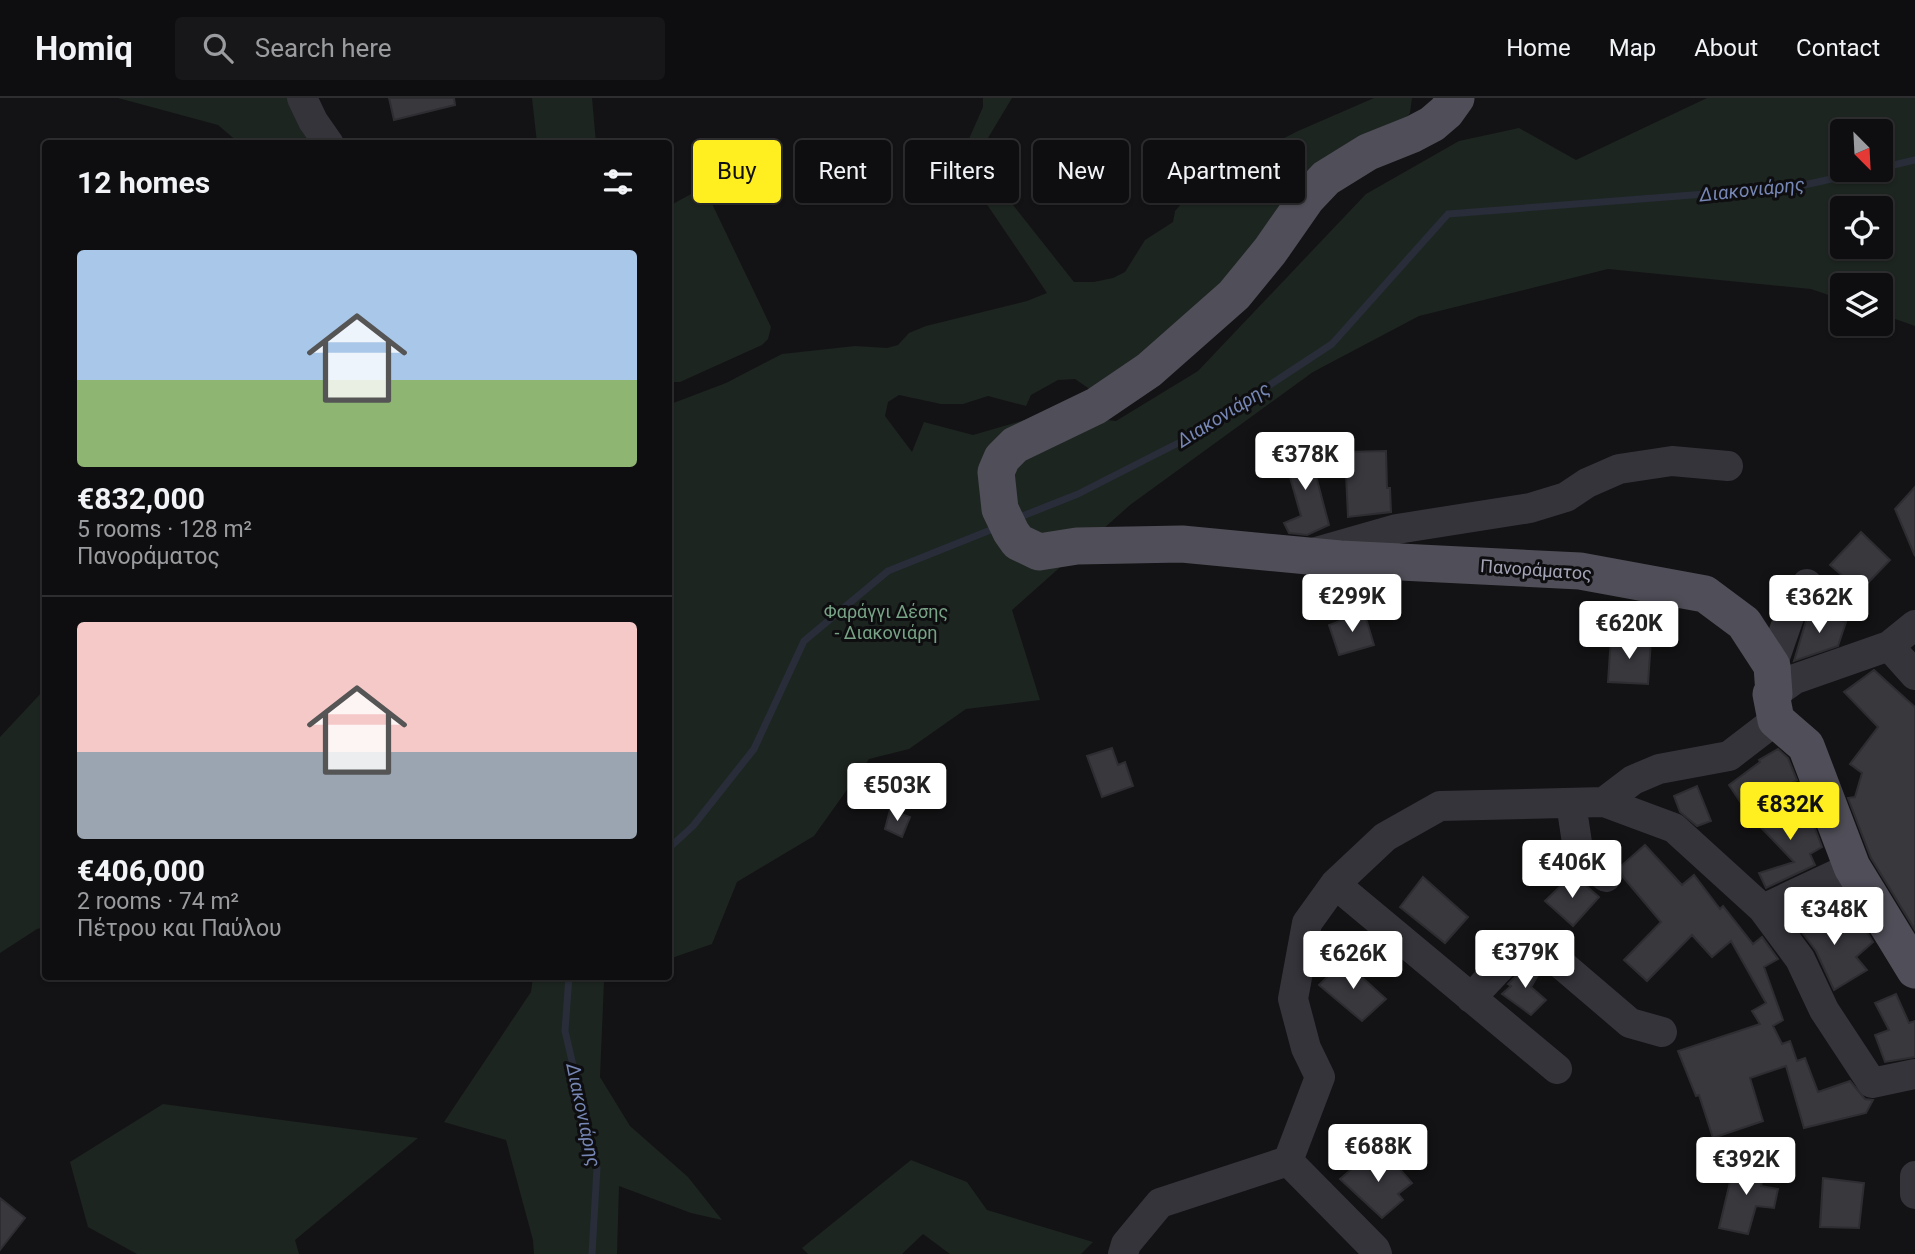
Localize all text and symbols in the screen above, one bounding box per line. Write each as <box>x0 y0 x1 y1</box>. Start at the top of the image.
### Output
search box <box>175 17 665 80</box>
text: Homiq <box>35 29 133 68</box>
icon: search <box>199 29 237 67</box>
text: Search here <box>255 33 392 63</box>
text: Home <box>1506 34 1571 62</box>
text: Map <box>1609 34 1656 62</box>
text: About <box>1694 34 1758 62</box>
text: Contact <box>1796 34 1880 62</box>
north arrow <box>1830 119 1894 182</box>
map controls <box>1830 119 1893 336</box>
chip: Buy <box>693 140 781 203</box>
chip: Rent <box>795 140 891 203</box>
chip: Filters <box>905 140 1019 203</box>
chip: New <box>1033 140 1129 203</box>
chip: Apartment <box>1143 140 1305 203</box>
icon: filters <box>599 163 637 201</box>
text: 12 homes <box>77 165 210 200</box>
water label: Διακονιάρης <box>1697 173 1806 207</box>
button: locate <box>1830 196 1893 259</box>
button: layers <box>1830 273 1893 336</box>
icon: home <box>294 295 420 421</box>
water label: Διακονιάρης <box>1171 377 1274 453</box>
pin: €378K <box>1256 432 1354 492</box>
text: €378K <box>1271 441 1339 468</box>
text: €832,000 <box>77 481 205 516</box>
text: 5 rooms · 128 m² <box>77 516 252 543</box>
text: Πανοράματος <box>77 543 220 570</box>
street label: Πανοράματος <box>1480 555 1593 584</box>
pin: €299K <box>1303 574 1401 634</box>
pin: €362K <box>1770 575 1868 635</box>
text: €299K <box>1318 583 1386 610</box>
text: €362K <box>1785 584 1853 611</box>
park label: Φαράγγι Δέσης - Διακονιάρη <box>824 601 948 643</box>
pin: €620K <box>1580 602 1678 661</box>
text: €620K <box>1595 610 1663 637</box>
icon: home <box>294 667 420 793</box>
pin: €503K <box>848 764 946 823</box>
text: €503K <box>863 772 931 799</box>
pin: €832K <box>1741 782 1839 842</box>
text: €832K <box>1756 791 1824 818</box>
pin: €406K <box>1523 840 1621 900</box>
text: €406K <box>1538 849 1606 876</box>
text: €406,000 <box>77 853 205 888</box>
text: 2 rooms · 74 m² <box>77 888 239 915</box>
pin: €348K <box>1785 888 1883 947</box>
text: €348K <box>1800 896 1868 923</box>
text: Πέτρου και Παύλου <box>77 915 282 942</box>
pin: €379K <box>1476 930 1574 990</box>
pin: €626K <box>1304 932 1402 991</box>
text: €379K <box>1491 939 1559 966</box>
text: €626K <box>1319 940 1387 967</box>
water label: Διακονιάρης <box>561 1060 606 1169</box>
pin: €688K <box>1329 1124 1427 1184</box>
text: €688K <box>1344 1133 1412 1160</box>
pin: €392K <box>1697 1138 1795 1197</box>
text: €392K <box>1712 1146 1780 1173</box>

